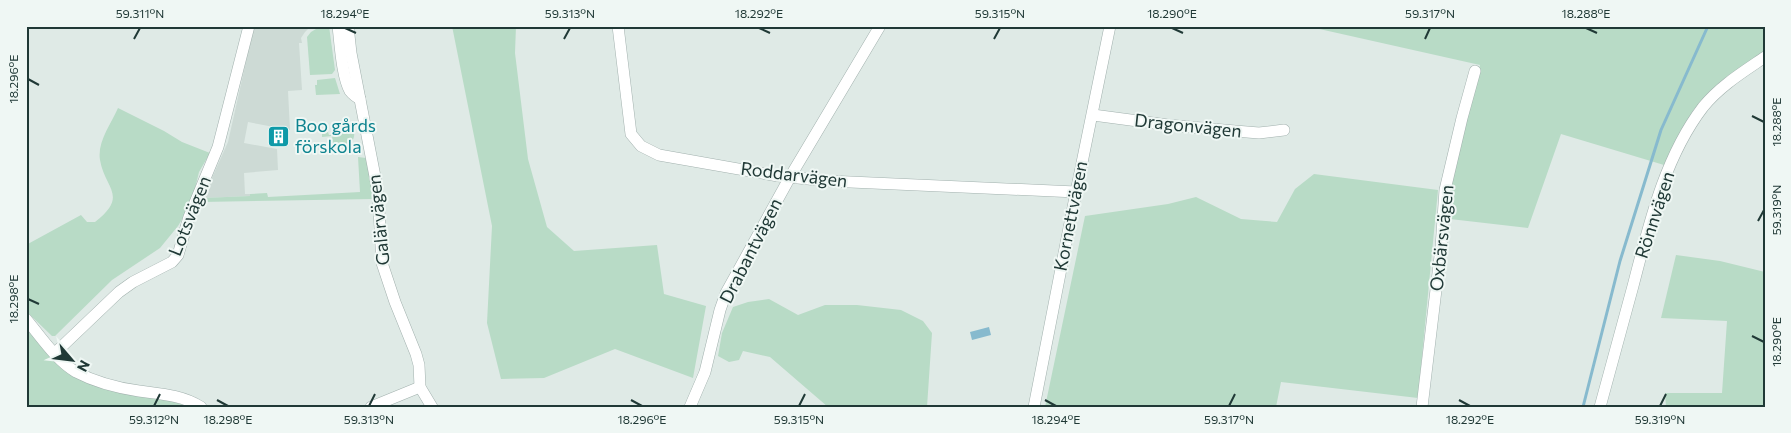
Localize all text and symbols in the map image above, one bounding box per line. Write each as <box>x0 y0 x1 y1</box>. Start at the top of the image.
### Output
text: 59.311°N <box>116 6 164 20</box>
text: 18.294°E <box>321 6 369 20</box>
text: 59.313°N <box>545 6 595 20</box>
text: 18.292°E <box>735 6 783 20</box>
text: 59.315°N <box>975 6 1025 20</box>
text: 18.290°E <box>1147 6 1197 20</box>
text: 59.317°N <box>1405 6 1455 20</box>
text: 18.288°E <box>1562 6 1610 20</box>
text: 18.296°E <box>6 55 20 103</box>
text: 18.288°E <box>1769 98 1783 146</box>
street label: Dragonvägen <box>1133 108 1243 142</box>
place label: Boo gårds förskola <box>295 114 376 157</box>
building icon: Boo gårds förskola <box>267 124 291 148</box>
street label: Roddarvägen <box>739 157 849 191</box>
street label: Kornettvägen <box>1049 159 1091 273</box>
street label: Rönnvägen <box>1630 168 1678 261</box>
street label: Lotsvägen <box>163 173 215 259</box>
street label: Galärvägen <box>362 173 394 267</box>
street label: Oxbärsvägen <box>1424 184 1458 292</box>
text: 59.319°N <box>1769 185 1783 235</box>
street label: Drabantvägen <box>714 194 786 307</box>
text: 18.298°E <box>6 275 20 323</box>
text: 18.290°E <box>1769 317 1783 367</box>
north arrow <box>48 336 98 386</box>
text: N <box>74 358 94 375</box>
text: 59.312°N <box>129 412 179 426</box>
text: 18.298°E <box>204 412 252 426</box>
text: 59.313°N <box>344 412 394 426</box>
text: 18.296°E <box>618 412 666 426</box>
text: 59.315°N <box>774 412 824 426</box>
text: 18.294°E <box>1032 412 1080 426</box>
text: 59.317°N <box>1204 412 1254 426</box>
text: 18.292°E <box>1446 412 1494 426</box>
text: 59.319°N <box>1635 412 1685 426</box>

